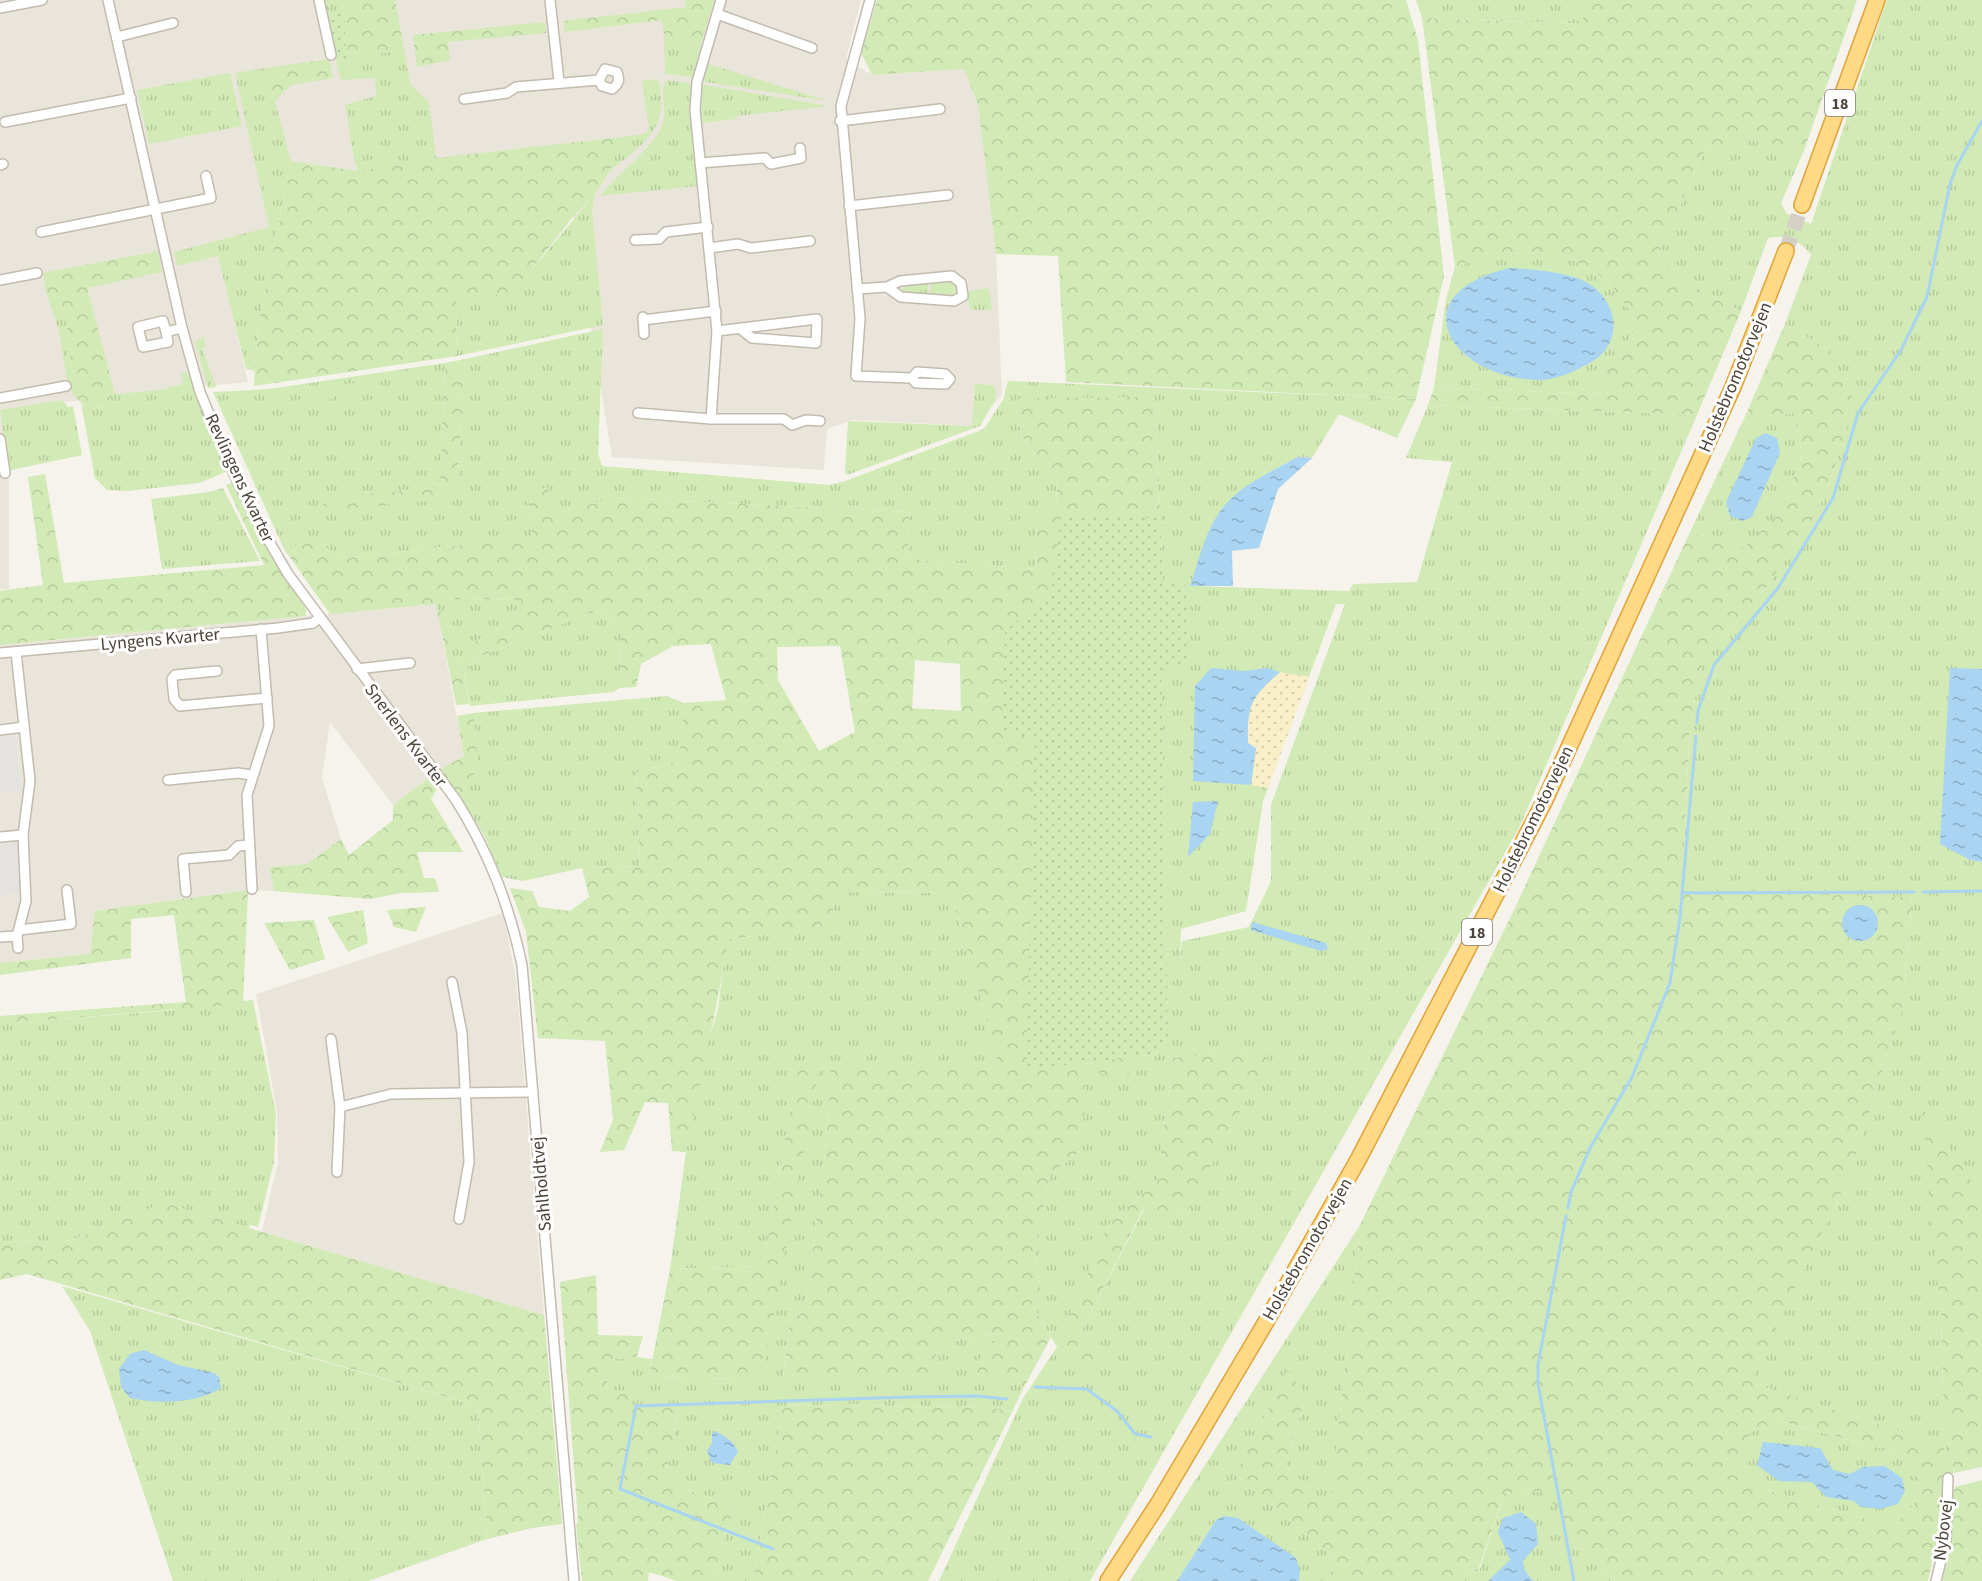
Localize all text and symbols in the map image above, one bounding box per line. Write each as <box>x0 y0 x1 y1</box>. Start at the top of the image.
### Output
road number: 18 <box>1825 90 1855 116</box>
street label: Holstebromotorvejen <box>1693 298 1778 456</box>
street label: Revlingens Kvarter <box>199 410 281 547</box>
street label: Lyngens Kvarter <box>99 622 221 657</box>
street label: Snerlens Kvarter <box>358 678 453 793</box>
street label: Holstebromotorvejen <box>1487 741 1580 897</box>
road number: 18 <box>1462 919 1492 945</box>
street label: Sahlholdtvej <box>525 1136 558 1232</box>
street label: Holstebromotorvejen <box>1256 1173 1358 1325</box>
street label: Nybovej <box>1927 1498 1960 1562</box>

